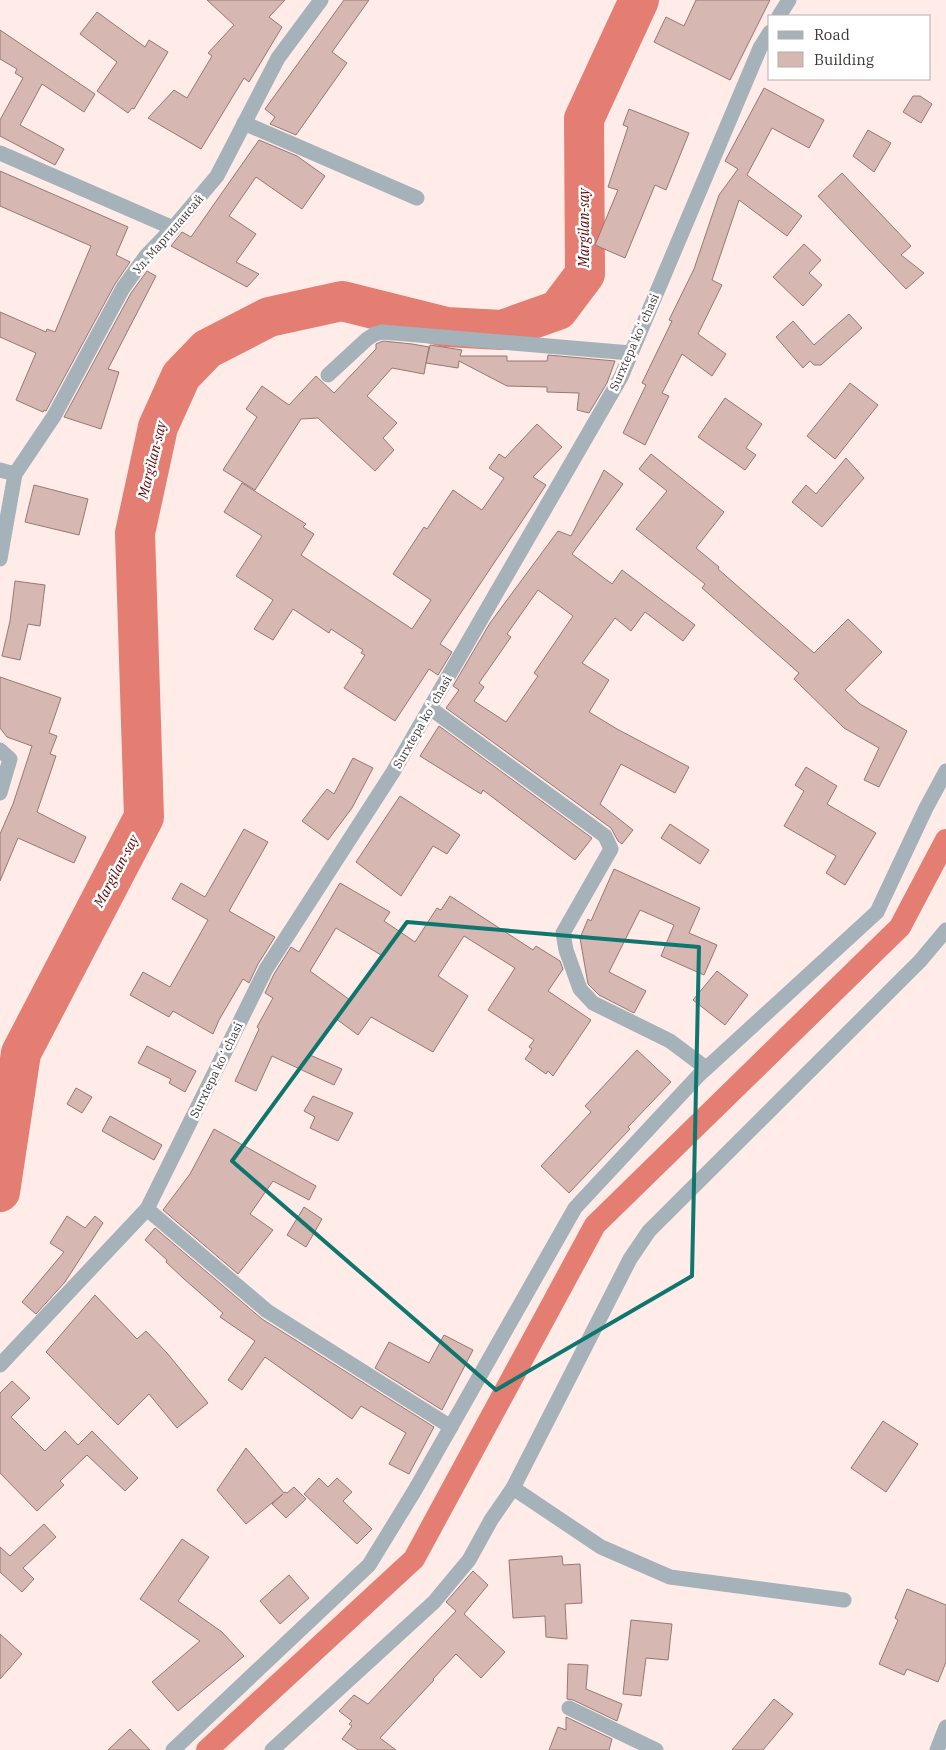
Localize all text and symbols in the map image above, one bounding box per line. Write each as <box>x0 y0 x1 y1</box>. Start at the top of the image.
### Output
legend <box>768 15 931 80</box>
text: Road <box>814 25 850 44</box>
text: Building <box>814 50 874 69</box>
water label: Margilan-say <box>575 187 593 269</box>
street label: Ул. Маргилансай <box>129 191 207 277</box>
street label: Surxtepa koʻchasi <box>606 291 662 393</box>
water label: Margilan-say <box>133 418 171 501</box>
street label: Surxtepa koʻchasi <box>389 673 455 771</box>
water label: Margilan-say <box>89 830 143 911</box>
street label: Surxtepa koʻchasi <box>186 1019 246 1120</box>

